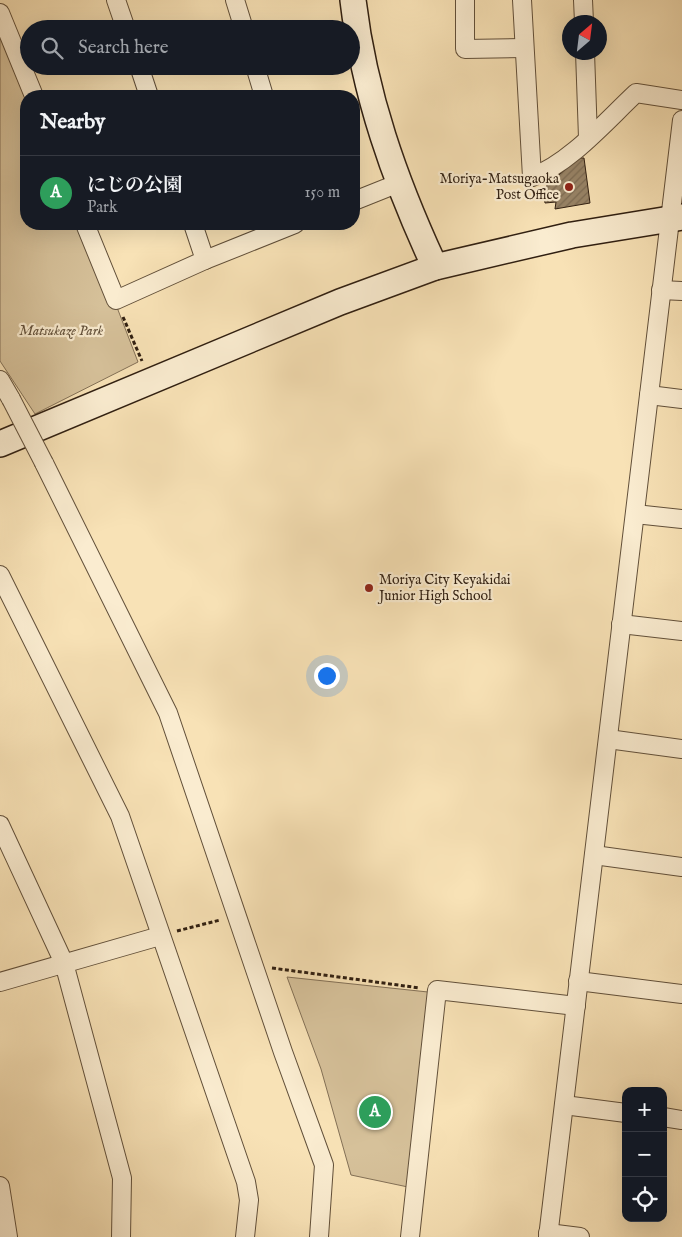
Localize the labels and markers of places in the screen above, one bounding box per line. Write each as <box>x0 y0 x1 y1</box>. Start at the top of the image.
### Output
place label: Moriya-Matsugaoka Post Office <box>439 170 560 204</box>
marker: Moriya-Matsugaoka Post Office <box>563 181 575 193</box>
place label: Moriya City Keyakidai Junior High School <box>377 571 511 605</box>
marker: Moriya City Keyakidai Junior High School <box>363 582 375 594</box>
pin: A <box>359 1093 391 1131</box>

